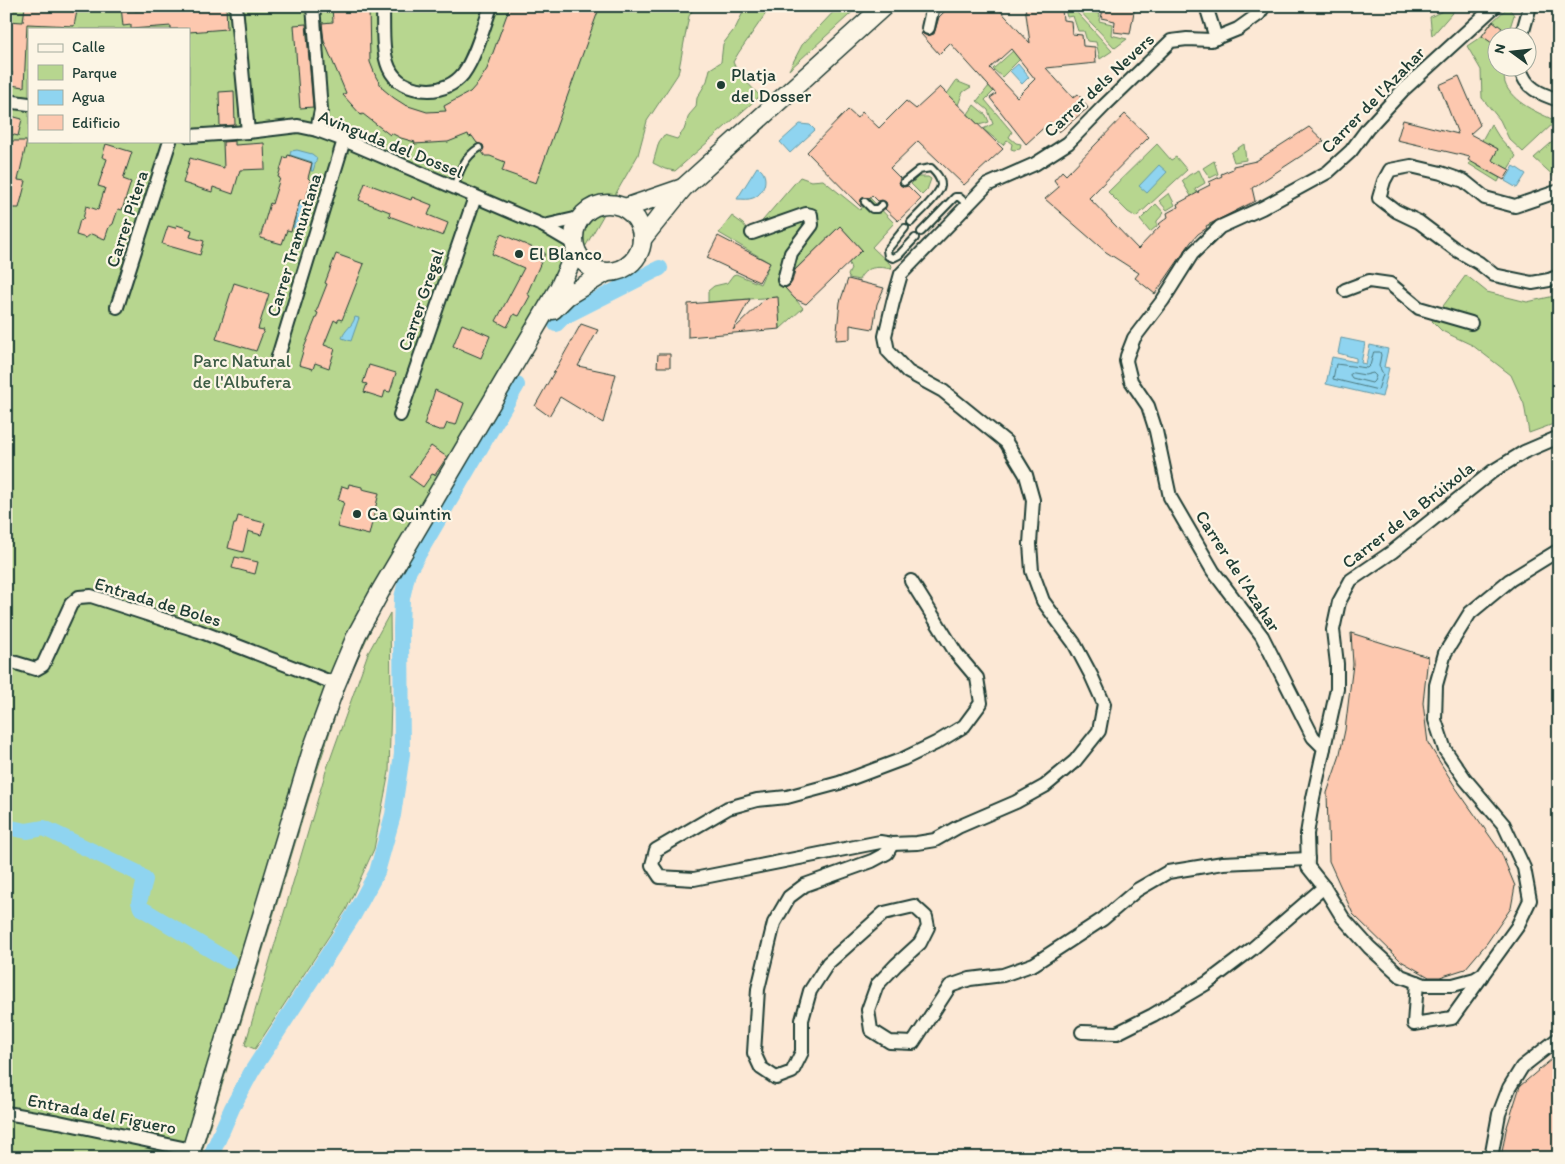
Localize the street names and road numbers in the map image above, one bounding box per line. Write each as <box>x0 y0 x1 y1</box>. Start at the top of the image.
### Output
street label: Carrer dels Nevers <box>1039 28 1159 142</box>
street label: Carrer de l'Azahar <box>1316 42 1430 158</box>
street label: Avinguda del Dossel <box>315 105 467 183</box>
street label: Carrer Pitera <box>101 168 153 270</box>
street label: Carrer Tramuntana <box>262 170 327 320</box>
street label: Carrer Gregal <box>393 246 449 354</box>
street label: Carrer de la Brúixola <box>1338 456 1479 573</box>
street label: Carrer de l'Azahar <box>1191 506 1286 636</box>
street label: Entrada de Boles <box>92 572 224 632</box>
street label: Entrada del Figuero <box>26 1089 178 1139</box>

